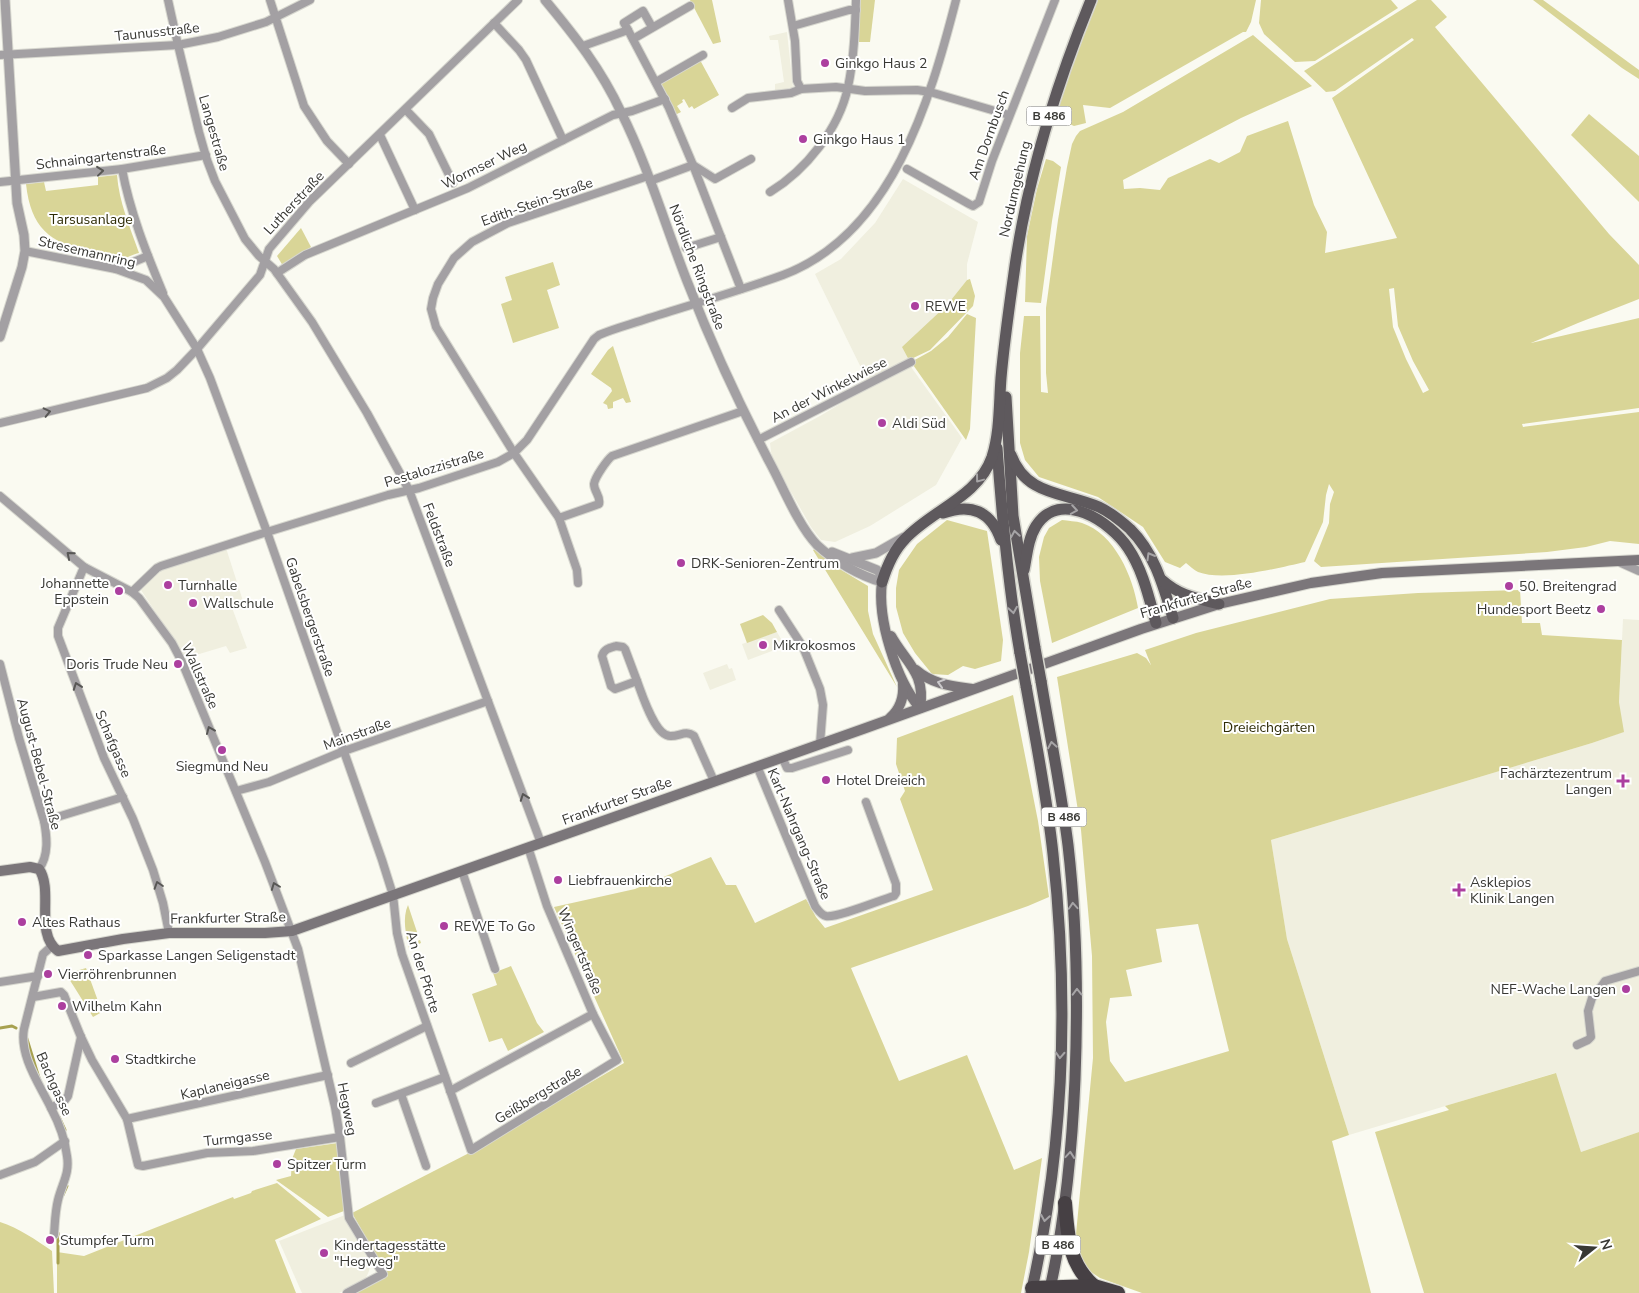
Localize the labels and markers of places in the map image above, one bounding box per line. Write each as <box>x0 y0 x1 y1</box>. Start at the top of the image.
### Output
place label: Ginkgo Haus 2 <box>835 54 927 73</box>
marker: Ginkgo Haus 2 <box>819 57 831 69</box>
place label: Ginkgo Haus 1 <box>813 130 905 149</box>
marker: Ginkgo Haus 1 <box>797 133 809 145</box>
place label: REWE <box>925 297 966 316</box>
marker: REWE <box>909 300 921 312</box>
place label: Aldi Süd <box>892 414 946 433</box>
marker: Aldi Süd <box>876 417 888 429</box>
place label: DRK-Senioren-Zentrum <box>691 554 839 573</box>
marker: DRK-Senioren-Zentrum <box>675 557 687 569</box>
place label: Johannette Eppstein <box>40 574 109 609</box>
place label: Turnhalle <box>178 576 237 595</box>
place label: 50. Breitengrad <box>1519 577 1617 596</box>
marker: Turnhalle <box>162 579 174 591</box>
marker: 50. Breitengrad <box>1503 580 1515 592</box>
marker: Johannette Eppstein <box>113 585 125 597</box>
place label: Wallschule <box>203 594 274 613</box>
marker: Wallschule <box>187 597 199 609</box>
place label: Hundesport Beetz <box>1477 600 1592 619</box>
marker: Hundesport Beetz <box>1595 603 1607 615</box>
place label: Mikrokosmos <box>773 636 856 655</box>
marker: Mikrokosmos <box>757 639 769 651</box>
place label: Doris Trude Neu <box>66 655 168 674</box>
marker: Doris Trude Neu <box>172 658 184 670</box>
marker: Siegmund Neu <box>216 744 228 756</box>
place label: Siegmund Neu <box>176 757 268 776</box>
place label: Fachärztezentrum Langen <box>1500 764 1612 799</box>
place label: Hotel Dreieich <box>836 771 926 790</box>
marker: Hotel Dreieich <box>820 774 832 786</box>
marker: Fachärztezentrum Langen <box>1616 774 1630 788</box>
place label: Liebfrauenkirche <box>568 871 672 890</box>
place label: Asklepios Klinik Langen <box>1470 873 1555 908</box>
marker: Liebfrauenkirche <box>552 874 564 886</box>
marker: Asklepios Klinik Langen <box>1452 883 1466 897</box>
place label: Altes Rathaus <box>32 913 121 932</box>
marker: Altes Rathaus <box>16 916 28 928</box>
place label: REWE To Go <box>454 917 536 936</box>
marker: REWE To Go <box>438 920 450 932</box>
place label: Sparkasse Langen Seligenstadt <box>98 946 295 965</box>
marker: Sparkasse Langen Seligenstadt <box>82 949 94 961</box>
place label: Vierröhrenbrunnen <box>57 965 177 984</box>
marker: Vierröhrenbrunnen <box>42 968 54 980</box>
place label: NEF-Wache Langen <box>1491 980 1616 999</box>
marker: NEF-Wache Langen <box>1620 983 1632 995</box>
place label: Wilhelm Kahn <box>72 997 162 1016</box>
marker: Wilhelm Kahn <box>56 1000 68 1012</box>
place label: Stadtkirche <box>125 1050 196 1069</box>
marker: Stadtkirche <box>109 1053 121 1065</box>
place label: Spitzer Turm <box>287 1155 367 1174</box>
marker: Spitzer Turm <box>271 1158 283 1170</box>
place label: Stumpfer Turm <box>60 1231 154 1250</box>
marker: Stumpfer Turm <box>44 1234 56 1246</box>
place label: Kindertagesstätte "Hegweg" <box>334 1236 446 1271</box>
marker: Kindertagesstätte "Hegweg" <box>318 1247 330 1259</box>

